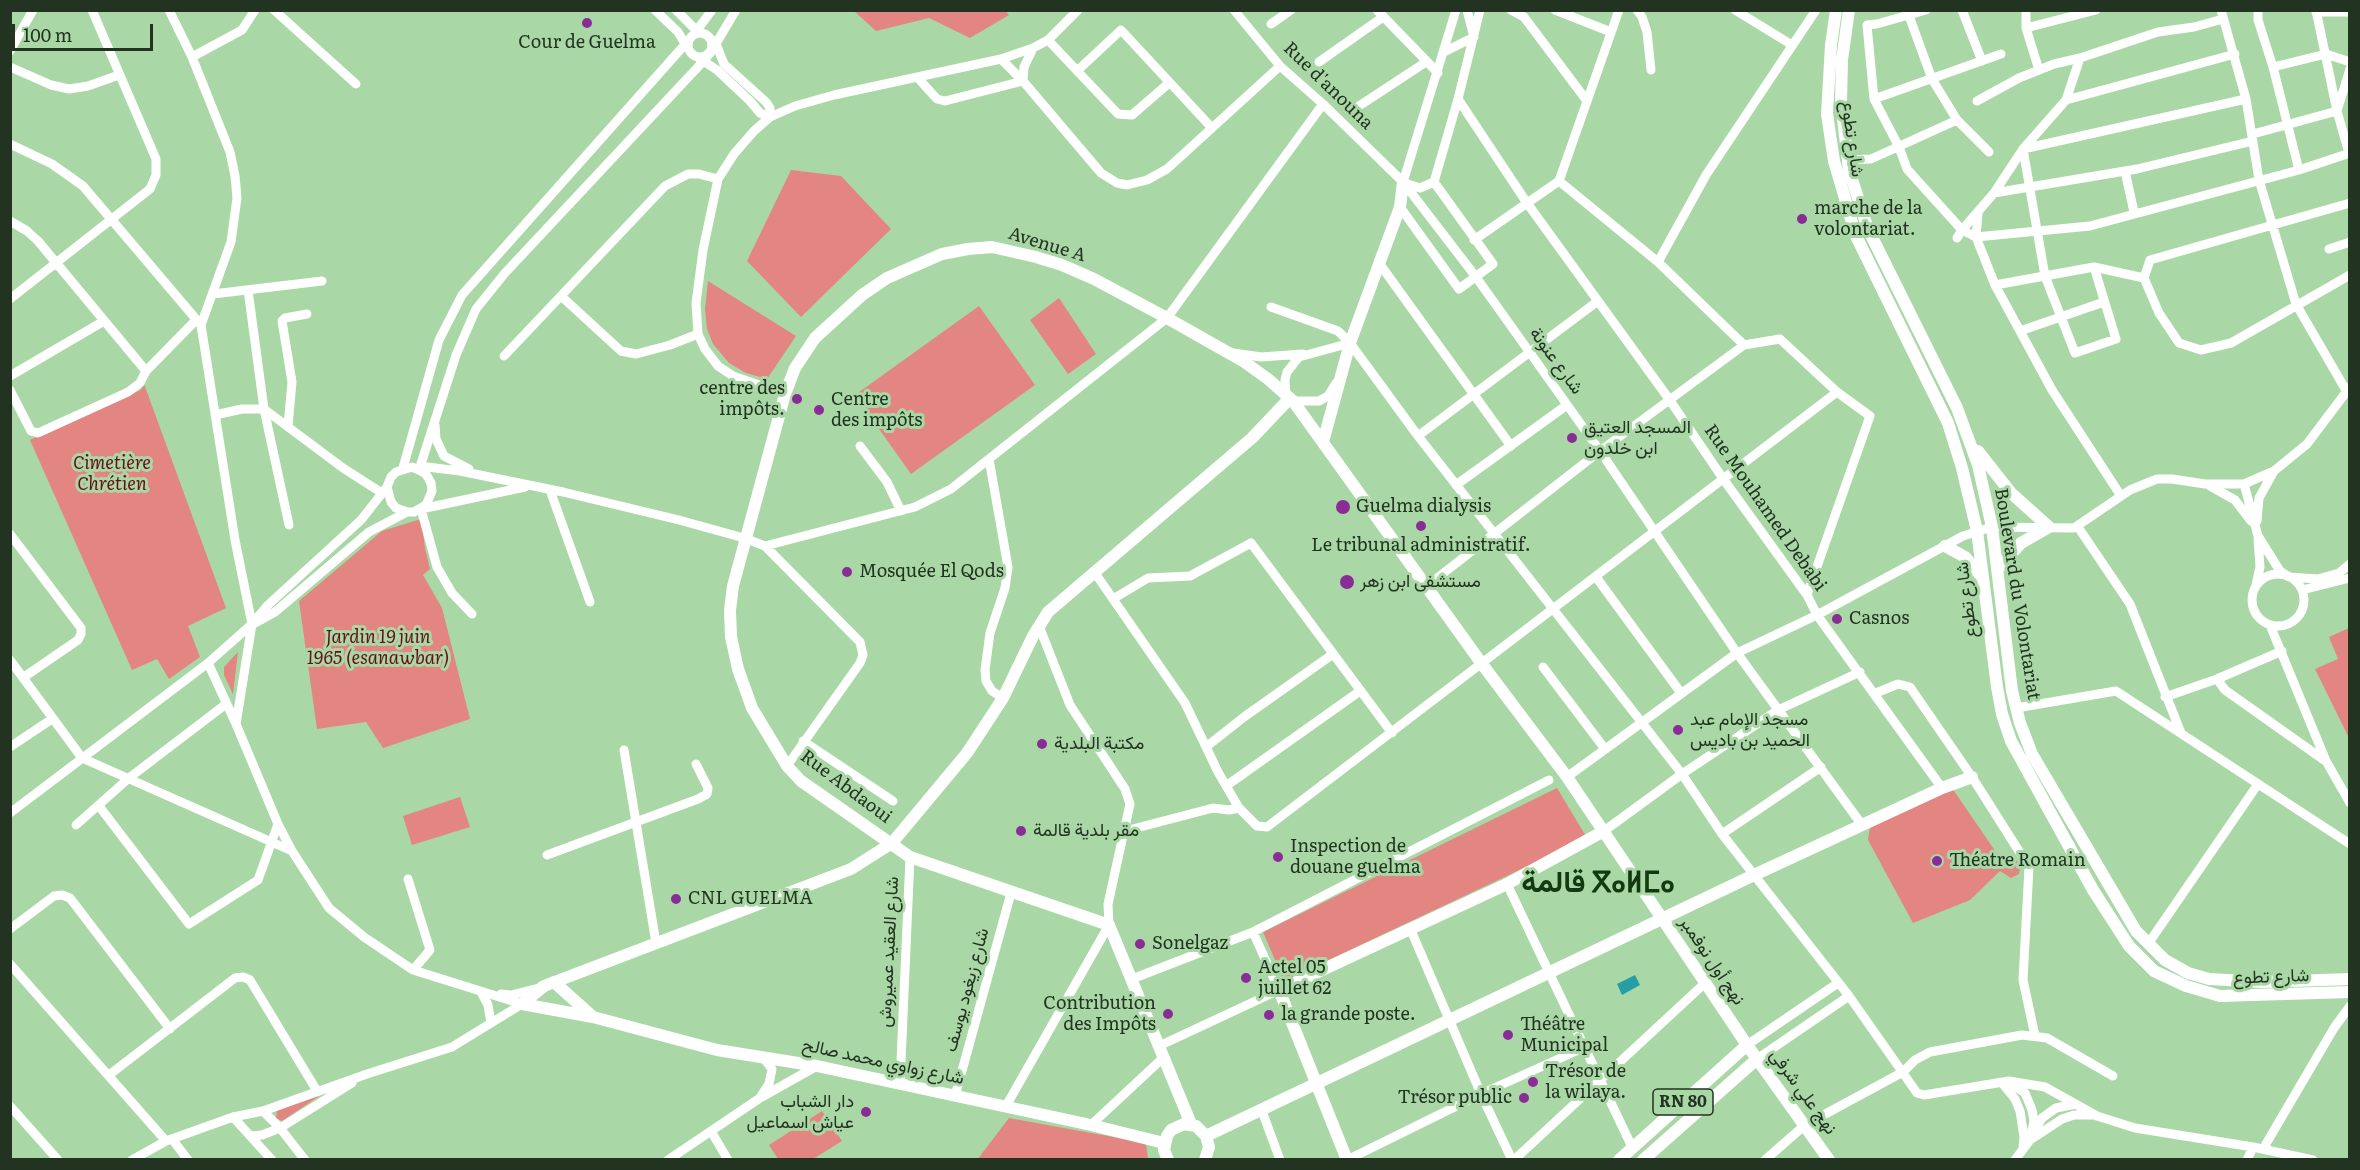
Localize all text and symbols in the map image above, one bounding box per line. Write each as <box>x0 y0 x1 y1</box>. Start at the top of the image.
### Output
scale bar <box>15 12 156 50</box>
marker: Cour de Guelma <box>580 16 594 30</box>
text: 100 m <box>23 21 72 48</box>
place label: Cour de Guelma <box>518 32 656 54</box>
street label: Rue d'anouna <box>1279 38 1377 134</box>
street label: شارع تطوع <box>1836 100 1868 178</box>
place label: marche de la volontariat. <box>1814 198 1922 240</box>
marker: marche de la volontariat. <box>1795 212 1809 226</box>
street label: Avenue A <box>1006 223 1088 267</box>
street label: شارع عنونة <box>1524 323 1588 399</box>
place label: centre des impôts. <box>699 378 785 420</box>
place label: Centre des impôts <box>831 389 922 432</box>
marker: centre des impôts. <box>790 392 804 406</box>
marker: Centre des impôts <box>812 403 826 417</box>
place label: المسجد العتيق ابن خلدون <box>1584 417 1691 460</box>
street label: Rue Mouhamed Debabi <box>1699 421 1831 595</box>
marker: المسجد العتيق ابن خلدون <box>1565 431 1579 445</box>
park label: Cimetière Chrétien <box>73 453 151 496</box>
street label: Boulevard du Volontariat <box>1990 487 2044 701</box>
place label: Guelma dialysis <box>1356 496 1491 518</box>
marker: Guelma dialysis <box>1334 498 1352 516</box>
marker: Le tribunal administratif. <box>1414 519 1428 533</box>
place label: Le tribunal administratif. <box>1311 535 1531 557</box>
place label: Mosquée El Qods <box>859 561 1004 583</box>
street label: شارع تطوع <box>1952 561 1982 639</box>
marker: Mosquée El Qods <box>840 565 854 579</box>
place label: مستشفى ابن زهر <box>1360 571 1481 593</box>
marker: مستشفى ابن زهر <box>1338 573 1356 591</box>
place label: Casnos <box>1849 608 1909 630</box>
marker: Casnos <box>1830 612 1844 626</box>
park label: Jardin 19 juin 1965 (esanawbar) <box>307 627 449 670</box>
place label: مسجد الإمام عبد الحميد بن باديس <box>1690 709 1810 752</box>
marker: مسجد الإمام عبد الحميد بن باديس <box>1671 723 1685 737</box>
place label: مكتبة البلدية <box>1054 733 1144 755</box>
marker: مكتبة البلدية <box>1035 737 1049 751</box>
street label: Rue Abdaoui <box>796 746 896 828</box>
place label: مقر بلدية قالمة <box>1033 820 1139 842</box>
marker: مقر بلدية قالمة <box>1014 824 1028 838</box>
place label: Inspection de douane guelma <box>1290 836 1421 878</box>
marker: Inspection de douane guelma <box>1271 850 1285 864</box>
place label: Théatre Romain <box>1949 850 2086 872</box>
marker: Théatre Romain <box>1930 854 1944 868</box>
district label: قالمة ⴳⴰⵍⵎⴰ <box>1521 865 1675 901</box>
street label: شارع العقيد عميروش <box>874 876 904 1028</box>
place label: CNL GUELMA <box>688 888 813 910</box>
marker: CNL GUELMA <box>669 892 683 906</box>
street label: نهج أول نوفمبر <box>1674 913 1750 1009</box>
street label: شارع زيغود يوسف <box>940 926 994 1054</box>
place label: Sonelgaz <box>1152 933 1228 955</box>
marker: Sonelgaz <box>1133 937 1147 951</box>
place label: Actel 05 juillet 62 <box>1258 957 1331 1000</box>
street label: شارع تطوع <box>2232 965 2310 989</box>
marker: Actel 05 juillet 62 <box>1239 971 1253 985</box>
place label: Contribution des Impôts <box>1043 993 1156 1036</box>
place label: la grande poste. <box>1281 1004 1416 1026</box>
marker: Contribution des Impôts <box>1161 1007 1175 1021</box>
marker: la grande poste. <box>1262 1008 1276 1022</box>
place label: Théâtre Municipal <box>1520 1014 1608 1056</box>
marker: Théâtre Municipal <box>1501 1028 1515 1042</box>
street label: شارع زواوي محمد صالح <box>800 1034 966 1090</box>
street label: نهج علي شرفي <box>1765 1045 1841 1139</box>
place label: Trésor de la wilaya. <box>1545 1061 1626 1104</box>
marker: Trésor de la wilaya. <box>1526 1075 1540 1089</box>
place label: Trésor public <box>1397 1087 1512 1109</box>
road number: RN 80 <box>1653 1089 1713 1115</box>
place label: دار الشباب عياش اسماعيل <box>747 1091 854 1134</box>
marker: Trésor public <box>1517 1091 1531 1105</box>
marker: دار الشباب عياش اسماعيل <box>859 1105 873 1119</box>

